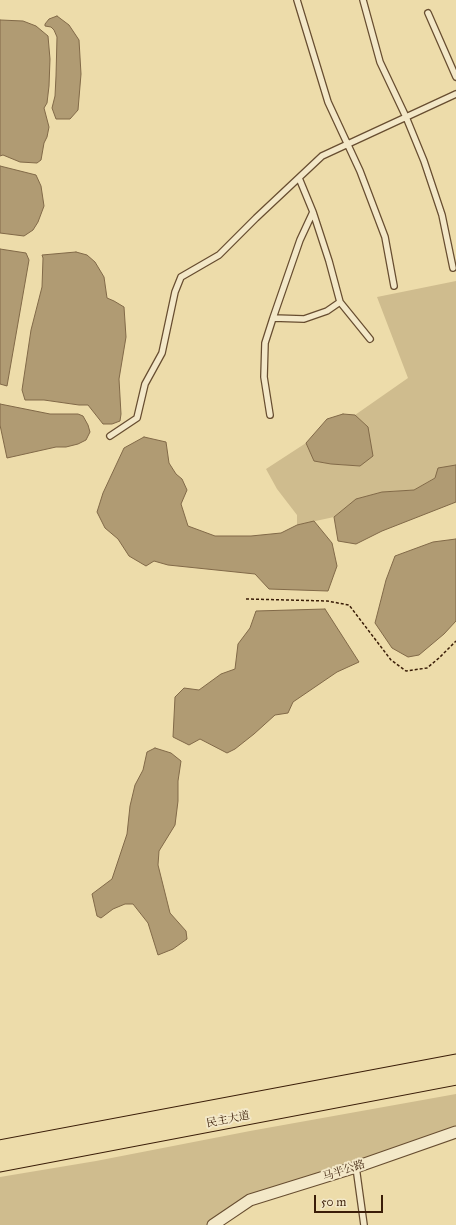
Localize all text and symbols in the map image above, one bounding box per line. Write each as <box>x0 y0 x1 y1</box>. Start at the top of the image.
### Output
street label: 民主大道 <box>205 1109 251 1131</box>
street label: 马半公路 <box>321 1158 367 1184</box>
scale bar <box>316 1187 385 1213</box>
text: 50 m <box>321 1195 346 1209</box>

